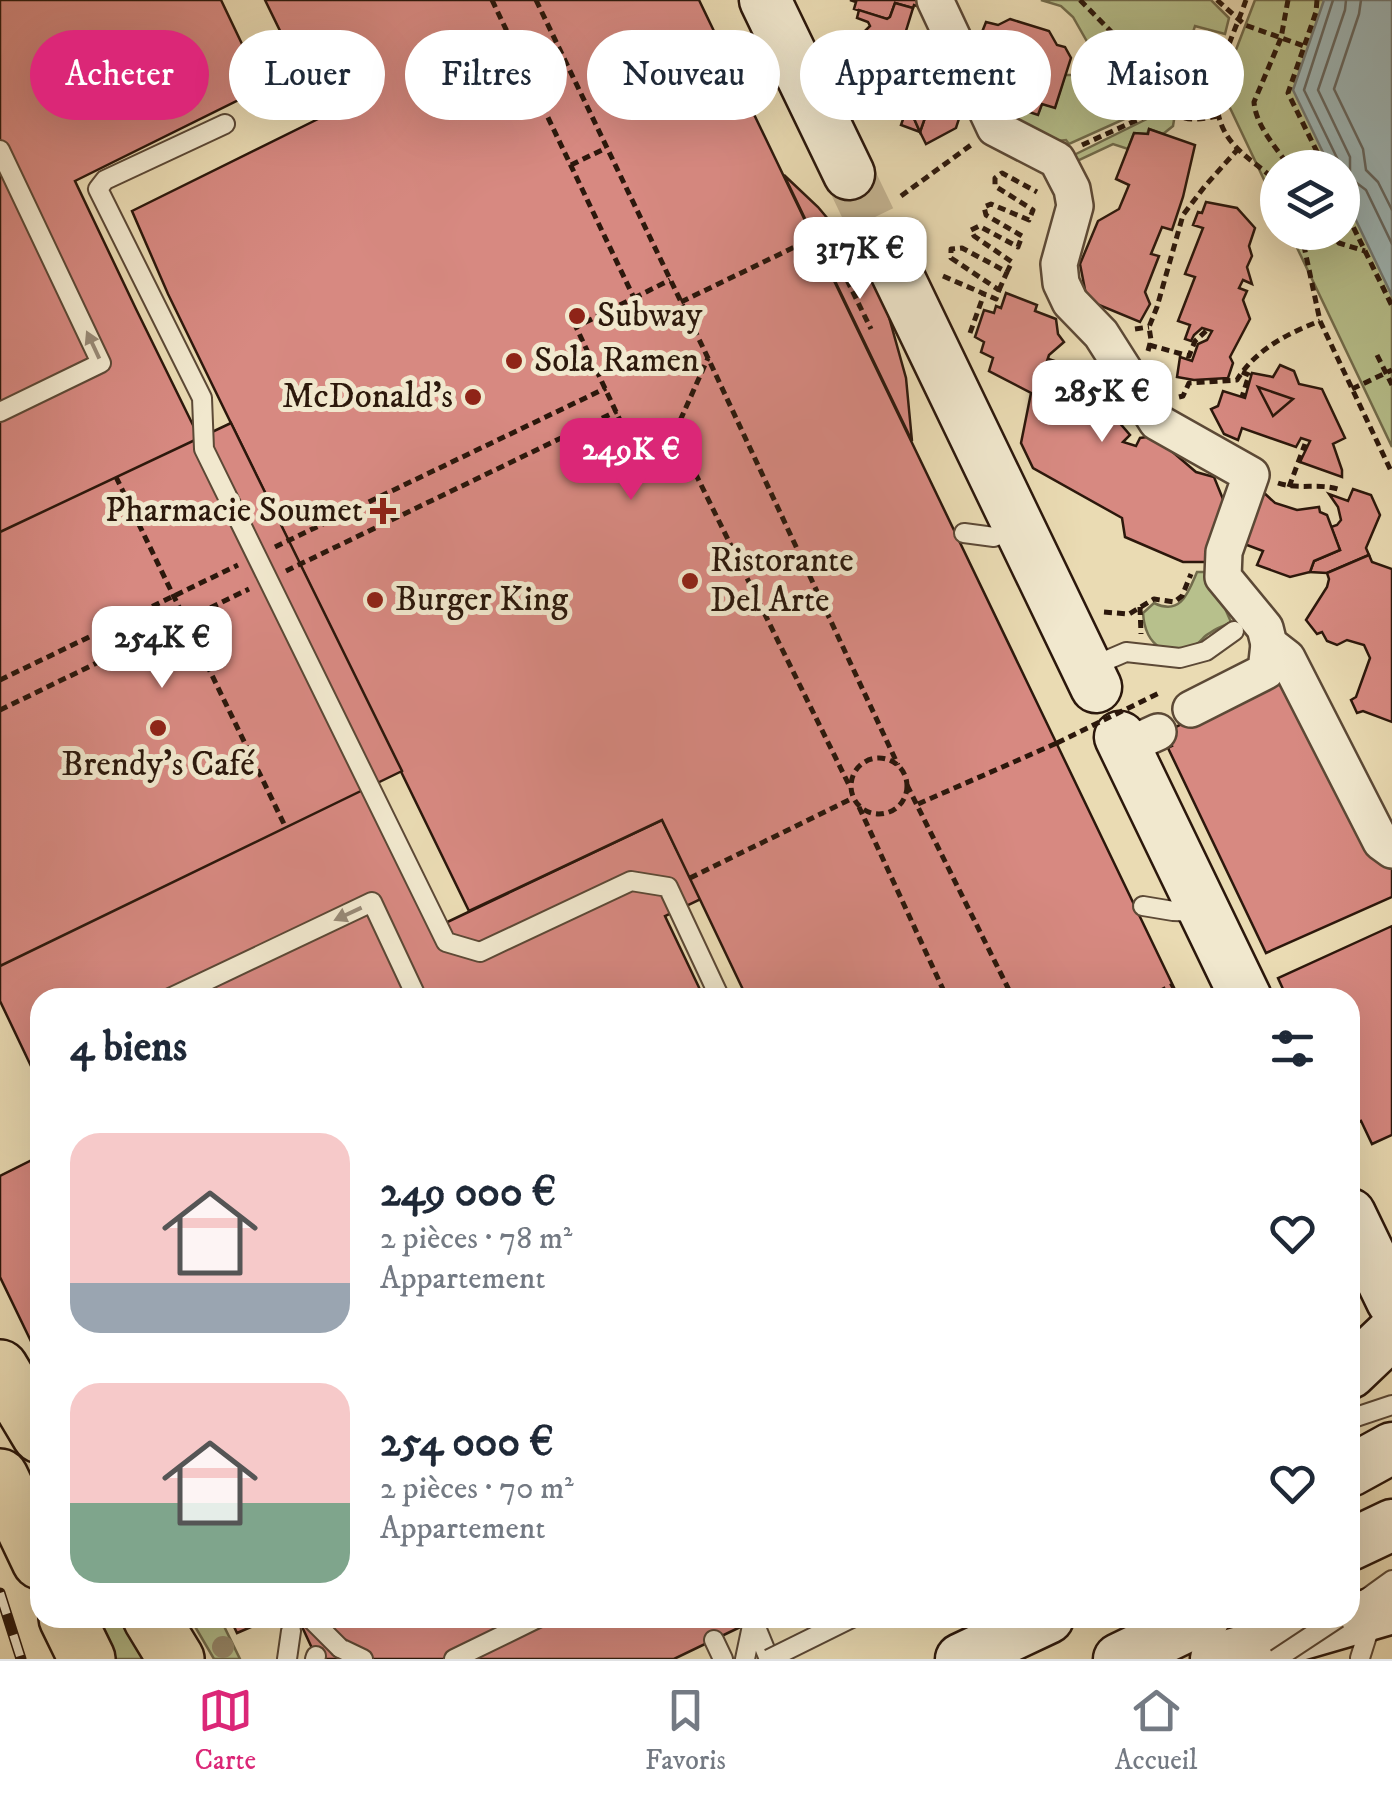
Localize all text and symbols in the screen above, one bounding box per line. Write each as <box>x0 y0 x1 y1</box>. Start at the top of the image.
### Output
chip: Acheter <box>30 30 209 120</box>
chip: Louer <box>229 30 385 120</box>
chip: Filtres <box>405 30 567 120</box>
chip: Nouveau <box>587 30 780 120</box>
chip: Appartement <box>800 30 1051 120</box>
chip: Maison <box>1071 30 1244 120</box>
map controls <box>1260 150 1360 250</box>
button: layers <box>1260 150 1360 250</box>
pin: 317K € <box>779 217 941 302</box>
text: 317K € <box>816 229 904 269</box>
place label: Subway <box>597 294 703 338</box>
marker: Subway <box>566 305 588 327</box>
one-way arrow <box>84 330 101 359</box>
place label: Sola Ramen <box>534 339 699 383</box>
marker: Sola Ramen <box>503 350 525 372</box>
pin: 285K € <box>1021 360 1183 445</box>
text: 285K € <box>1054 372 1150 412</box>
place label: McDonald's <box>282 375 453 419</box>
marker: McDonald's <box>462 386 484 408</box>
pin: 249K € <box>550 418 712 503</box>
text: 249K € <box>582 430 680 470</box>
place label: Pharmacie Soumet <box>105 489 363 533</box>
marker: Pharmacie Soumet <box>372 500 394 522</box>
place label: Ristorante Del Arte <box>710 539 854 623</box>
marker: Ristorante Del Arte <box>679 570 701 592</box>
place label: Burger King <box>395 578 569 622</box>
marker: Burger King <box>364 589 386 611</box>
pin: 254K € <box>81 606 243 691</box>
text: 254K € <box>114 618 210 658</box>
marker: Brendy’s Café <box>147 717 169 739</box>
place label: Brendy’s Café <box>61 743 255 787</box>
one-way arrow <box>333 905 362 922</box>
icon: filters <box>1265 1021 1320 1076</box>
text: 4 biens <box>70 1022 187 1074</box>
text: 249 000 € <box>380 1167 556 1219</box>
icon: home <box>150 1173 270 1293</box>
icon: heart <box>1265 1206 1320 1261</box>
text: 2 pièces · 78 m² <box>380 1219 572 1259</box>
text: Appartement <box>380 1259 545 1299</box>
text: 254 000 € <box>380 1417 554 1469</box>
icon: home <box>150 1423 270 1543</box>
icon: heart <box>1265 1456 1320 1511</box>
text: 2 pièces · 70 m² <box>380 1469 574 1509</box>
text: Appartement <box>380 1509 545 1549</box>
tab: Carte <box>194 1683 256 1778</box>
tab: Favoris <box>645 1683 726 1778</box>
tab: Accueil <box>1115 1683 1197 1778</box>

